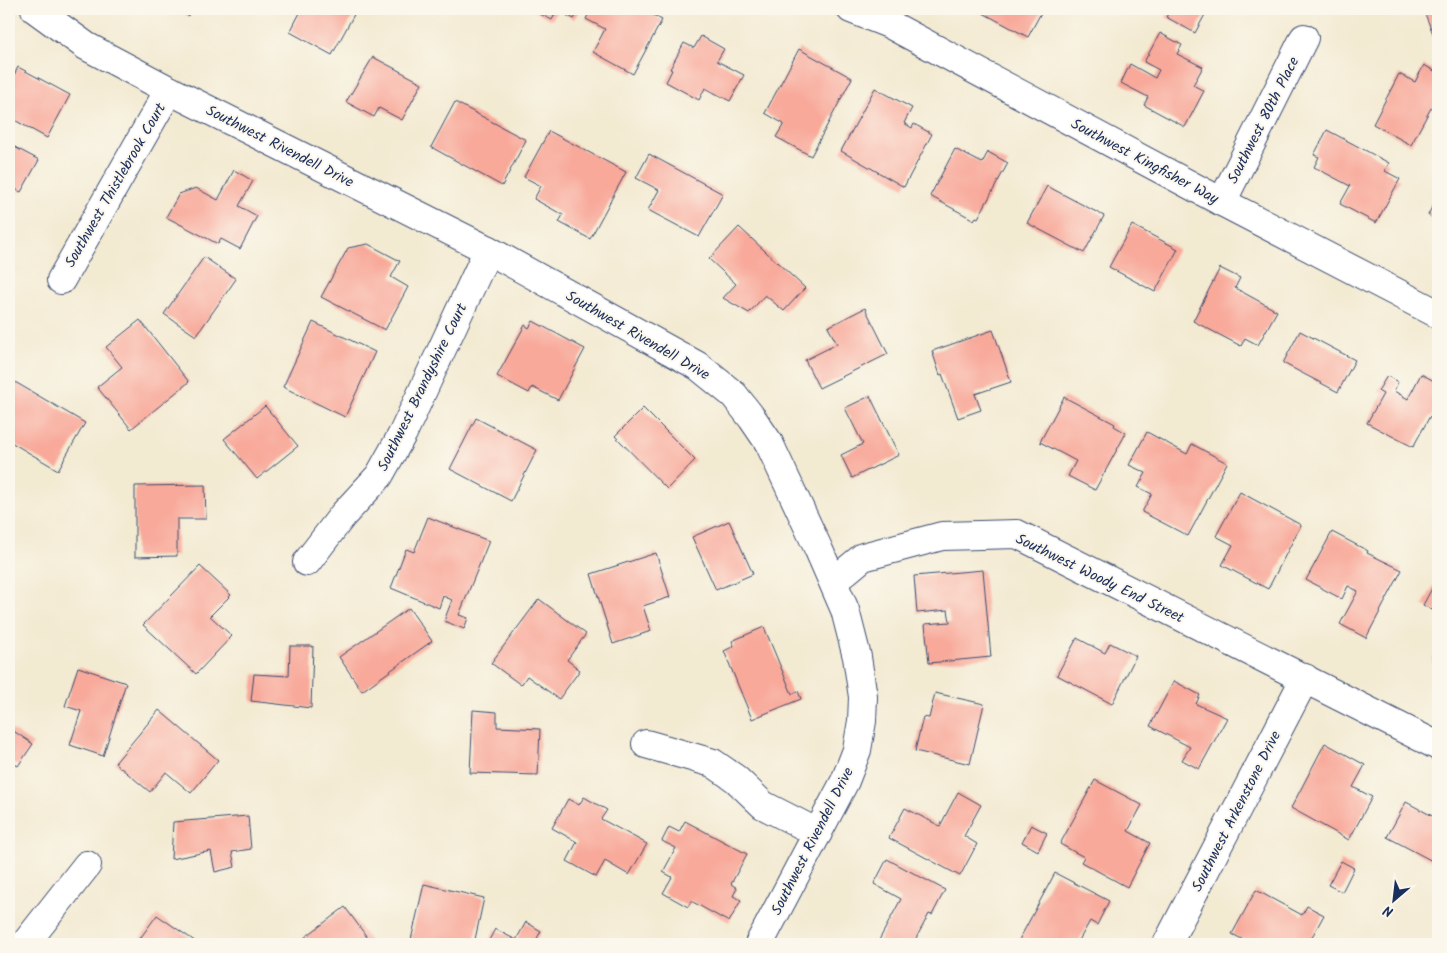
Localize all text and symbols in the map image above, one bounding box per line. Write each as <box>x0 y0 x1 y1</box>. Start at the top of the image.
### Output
street label: Southwest 80th Place <box>1222 53 1306 188</box>
street label: Southwest Thistlebrook Court <box>59 99 173 272</box>
street label: Southwest Rivendell Drive <box>201 99 358 195</box>
street label: Southwest Kingfisher Way <box>1066 113 1224 212</box>
street label: Southwest Rivendell Drive <box>561 285 714 387</box>
street label: Southwest Brandyshire Court <box>372 299 474 476</box>
street label: Southwest Woody End Street <box>1011 528 1188 630</box>
street label: Southwest Arkenstone Drive <box>1186 727 1288 896</box>
street label: Southwest Rivendell Drive <box>765 763 861 920</box>
north arrow <box>1370 876 1420 926</box>
text: N <box>1379 899 1397 922</box>

